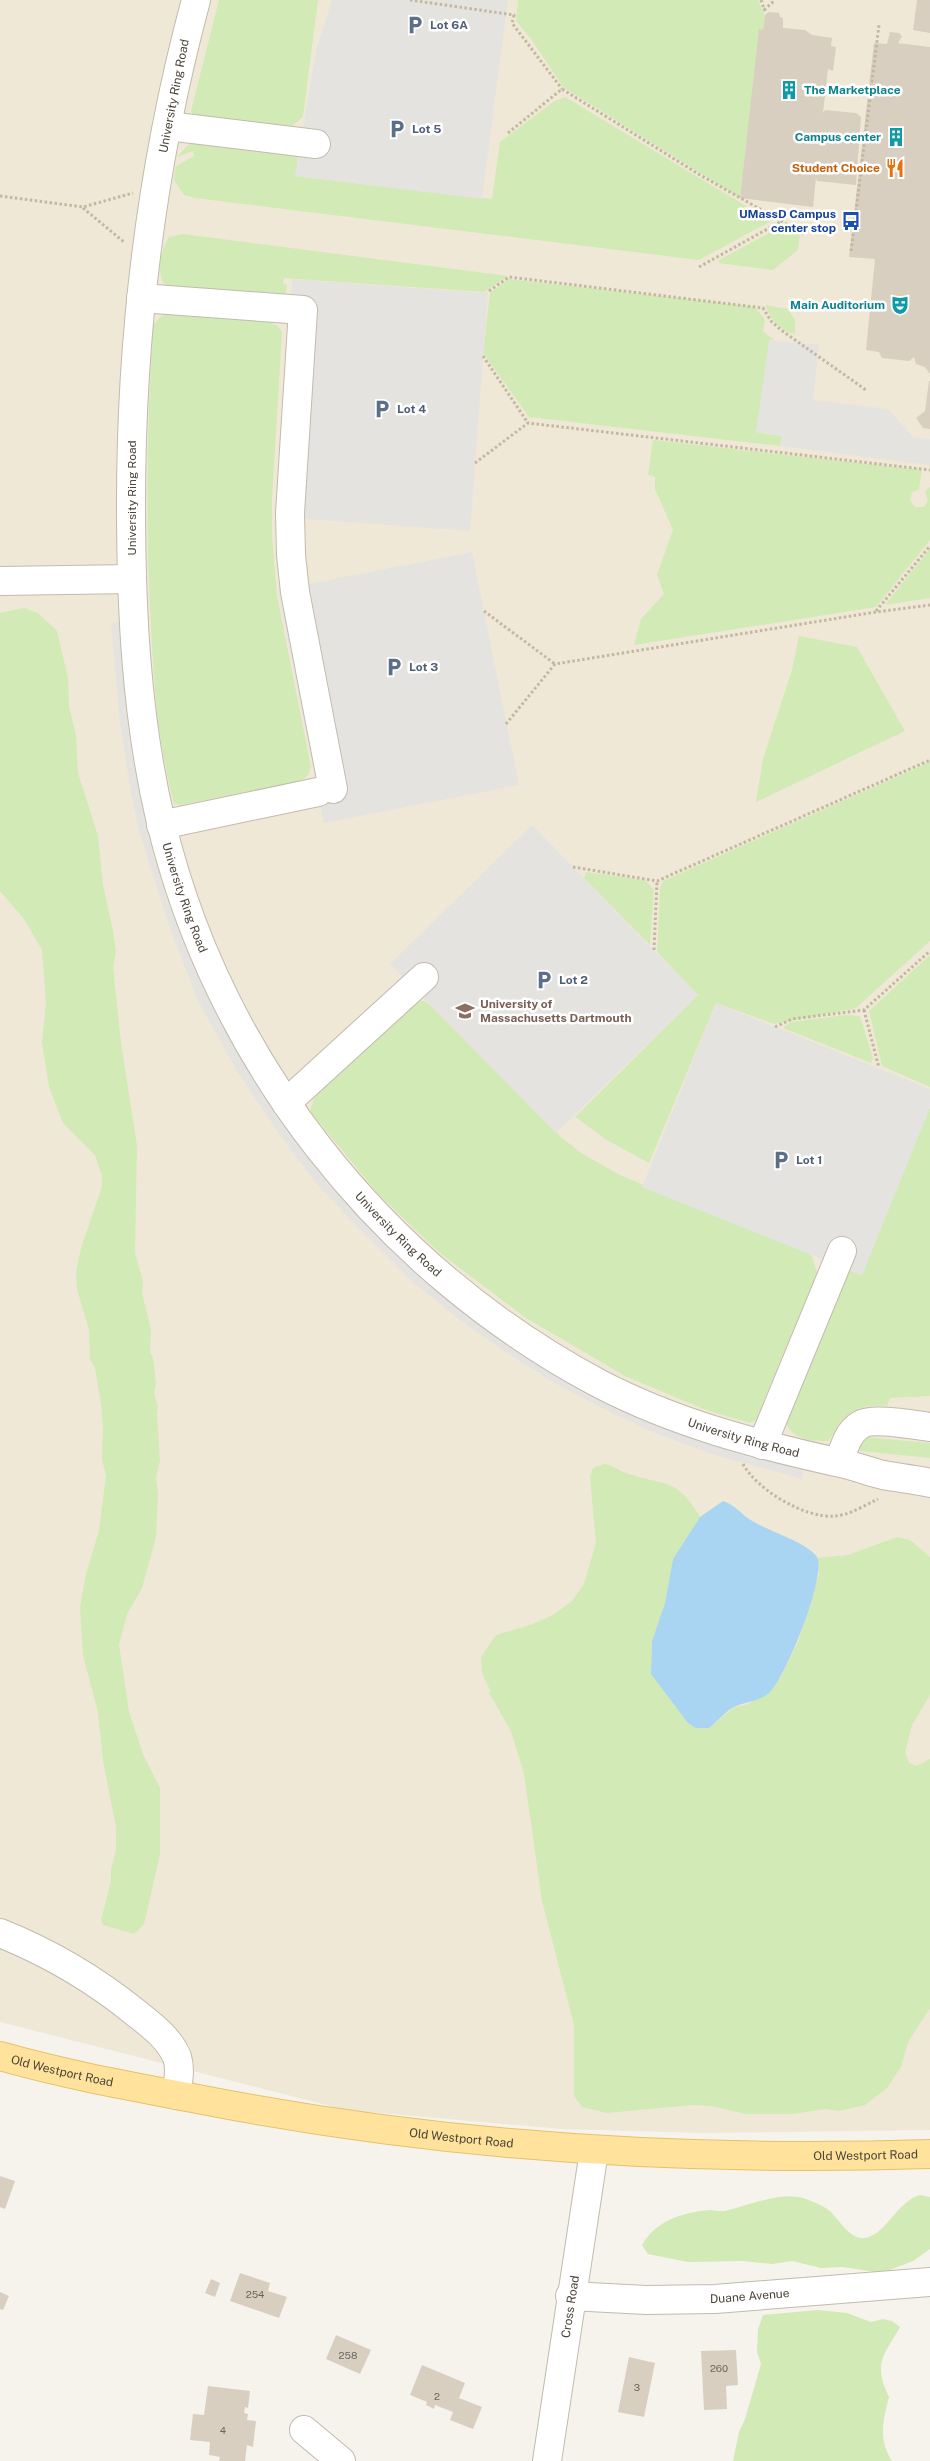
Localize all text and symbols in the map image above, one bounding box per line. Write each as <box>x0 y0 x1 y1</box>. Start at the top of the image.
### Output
parking icon: Lot 6A <box>404 14 426 36</box>
place label: Lot 6A <box>430 18 468 32</box>
street label: University Ring Road <box>156 38 192 154</box>
building icon: The Marketplace <box>778 79 800 101</box>
place label: The Marketplace <box>804 83 901 97</box>
parking icon: Lot 5 <box>386 118 408 140</box>
place label: Lot 5 <box>412 122 441 136</box>
building icon: Campus center <box>885 126 907 148</box>
place label: Campus center <box>795 130 881 144</box>
restaurant icon: Student Choice <box>884 157 906 179</box>
place label: Student Choice <box>792 161 880 175</box>
place label: UMassD Campus center stop <box>739 207 836 235</box>
bus stop icon: UMassD Campus center stop <box>840 210 862 232</box>
theatre icon: Main Auditorium <box>889 294 911 316</box>
place label: Main Auditorium <box>790 298 885 312</box>
parking icon: Lot 4 <box>371 398 393 420</box>
place label: Lot 4 <box>397 402 426 416</box>
street label: University Ring Road <box>125 440 139 556</box>
parking icon: Lot 3 <box>383 656 405 678</box>
place label: Lot 3 <box>409 660 438 674</box>
street label: University Ring Road <box>159 841 210 955</box>
parking icon: Lot 2 <box>533 969 555 991</box>
place label: Lot 2 <box>559 973 588 987</box>
place label: University of Massachusetts Dartmouth <box>480 997 632 1025</box>
school or university icon: University of Massachusetts Dartmouth <box>454 1000 476 1022</box>
parking icon: Lot 1 <box>770 1149 792 1171</box>
place label: Lot 1 <box>796 1153 822 1167</box>
street label: University Ring Road <box>352 1189 444 1280</box>
street label: University Ring Road <box>686 1415 801 1460</box>
street label: Old Westport Road <box>9 2052 115 2090</box>
street label: Old Westport Road <box>408 2126 514 2151</box>
street label: Old Westport Road <box>813 2147 918 2163</box>
street label: Cross Road <box>559 2275 582 2339</box>
street label: Duane Avenue <box>710 2286 790 2306</box>
house number: 254 <box>246 2288 264 2300</box>
house number: 258 <box>339 2349 357 2361</box>
house number: 260 <box>710 2362 728 2374</box>
house number: 3 <box>634 2381 640 2393</box>
house number: 2 <box>434 2390 440 2402</box>
house number: 4 <box>220 2424 226 2436</box>

